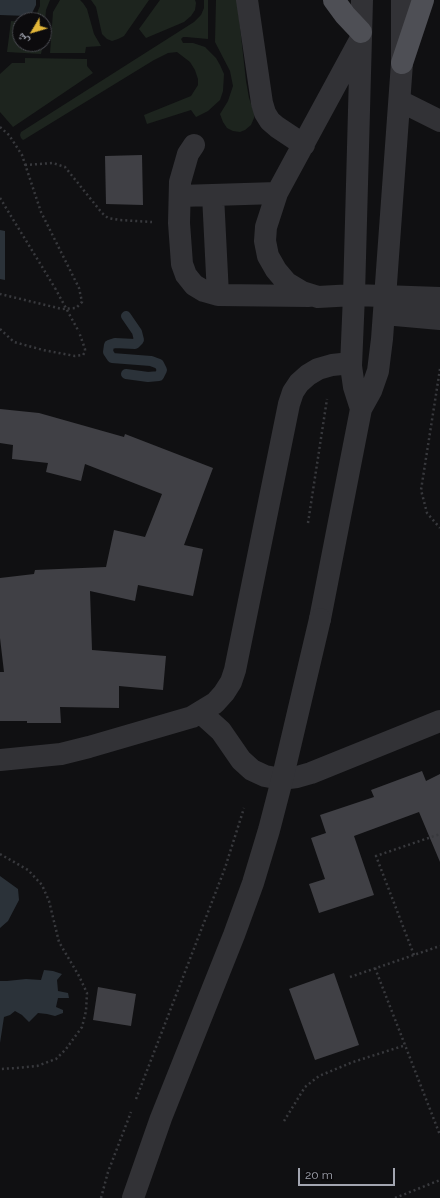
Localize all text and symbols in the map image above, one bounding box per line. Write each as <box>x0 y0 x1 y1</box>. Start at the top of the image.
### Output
north arrow <box>12 12 52 52</box>
text: ش <box>14 30 32 48</box>
scale bar <box>300 1160 397 1186</box>
text: 20 m <box>305 1168 333 1182</box>

